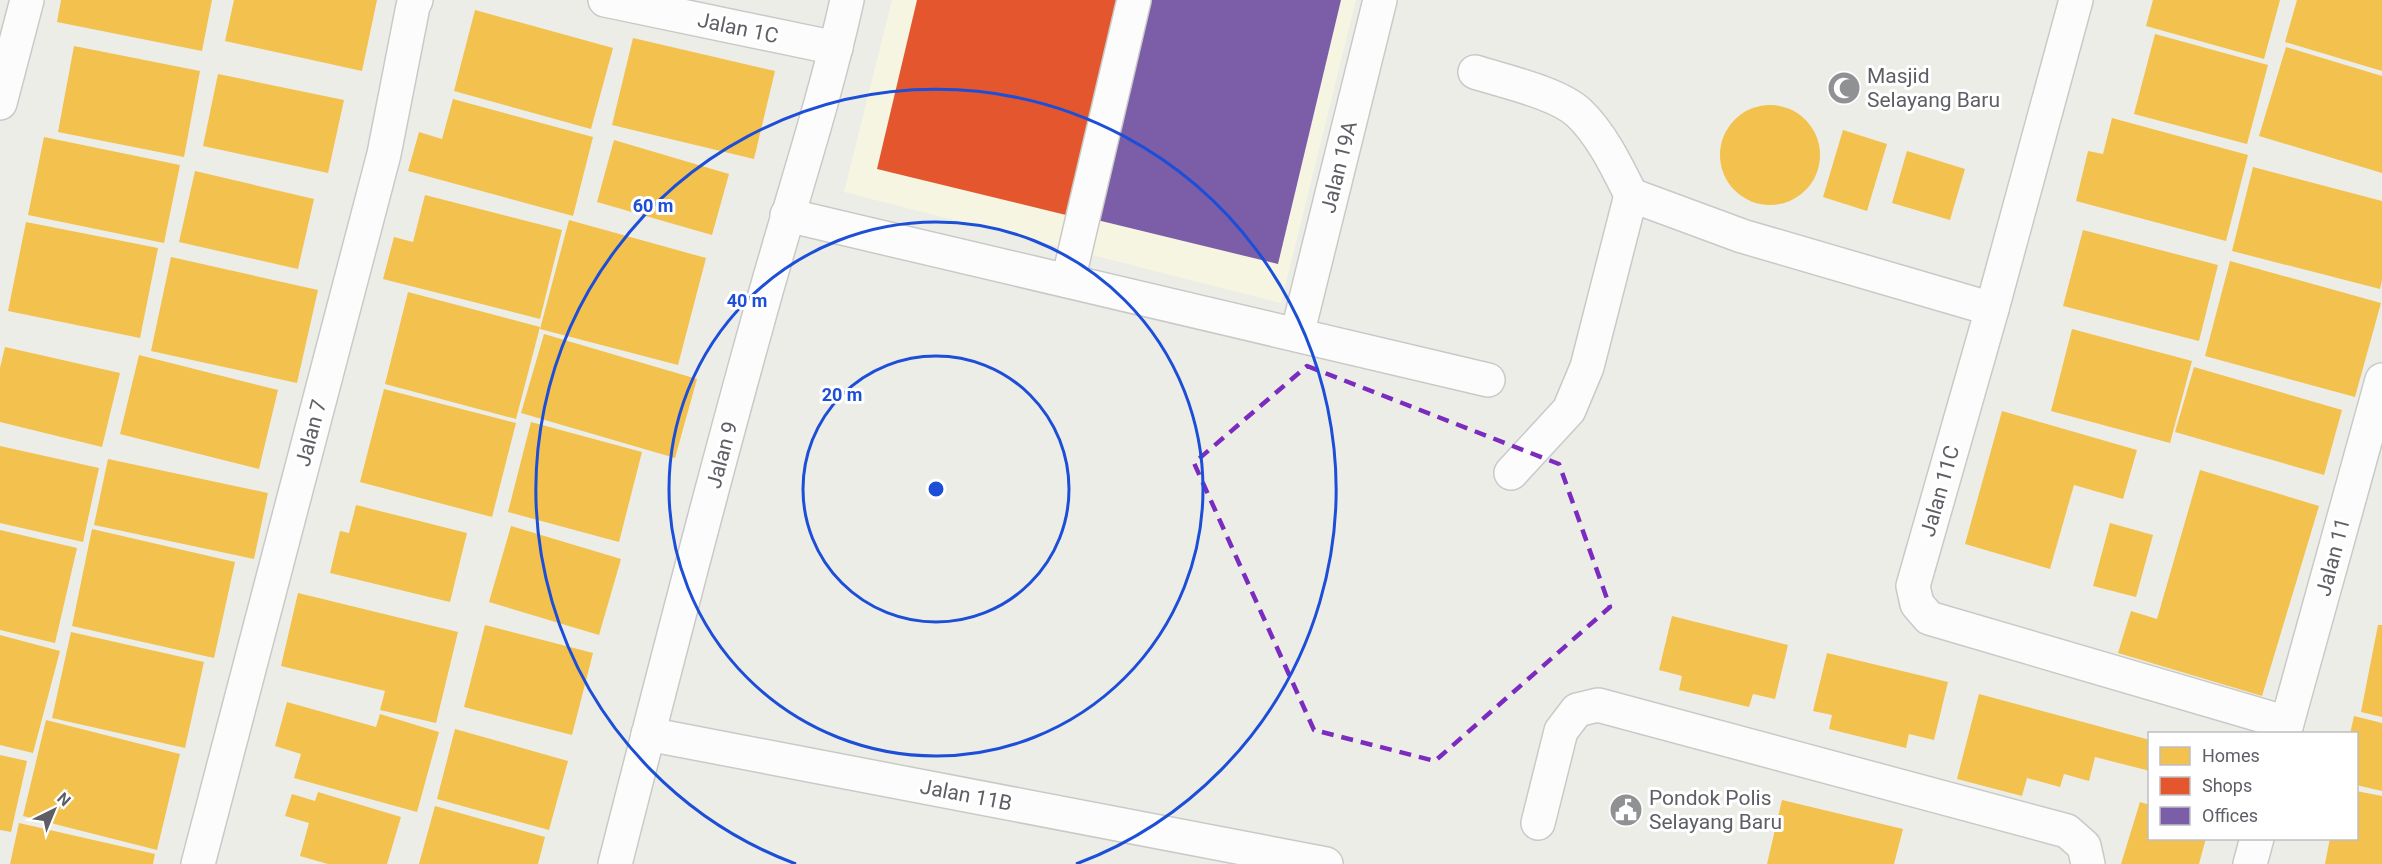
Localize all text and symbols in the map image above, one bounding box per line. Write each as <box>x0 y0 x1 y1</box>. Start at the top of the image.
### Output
street label: Jalan 1C <box>695 8 781 48</box>
place label: Masjid Selayang Baru <box>1867 64 2000 112</box>
mosque icon: Masjid Selayang Baru <box>1826 70 1862 106</box>
street label: Jalan 19A <box>1316 118 1362 215</box>
text: 60 m <box>633 195 673 216</box>
text: 40 m <box>727 290 767 311</box>
text: 20 m <box>822 384 862 405</box>
street label: Jalan 7 <box>291 397 331 469</box>
street label: Jalan 9 <box>702 419 742 491</box>
street label: Jalan 11C <box>1916 443 1964 539</box>
centre of rings <box>926 479 946 499</box>
street label: Jalan 11 <box>2311 515 2355 599</box>
legend <box>2148 732 2358 840</box>
text: Homes <box>2202 745 2260 766</box>
street label: Jalan 11B <box>918 774 1014 816</box>
text: Shops <box>2202 775 2252 796</box>
north arrow <box>24 780 84 840</box>
place label: Pondok Polis Selayang Baru <box>1649 786 1782 834</box>
text: N <box>53 789 74 810</box>
public building icon: Pondok Polis Selayang Baru <box>1608 792 1644 828</box>
text: Offices <box>2202 805 2258 826</box>

